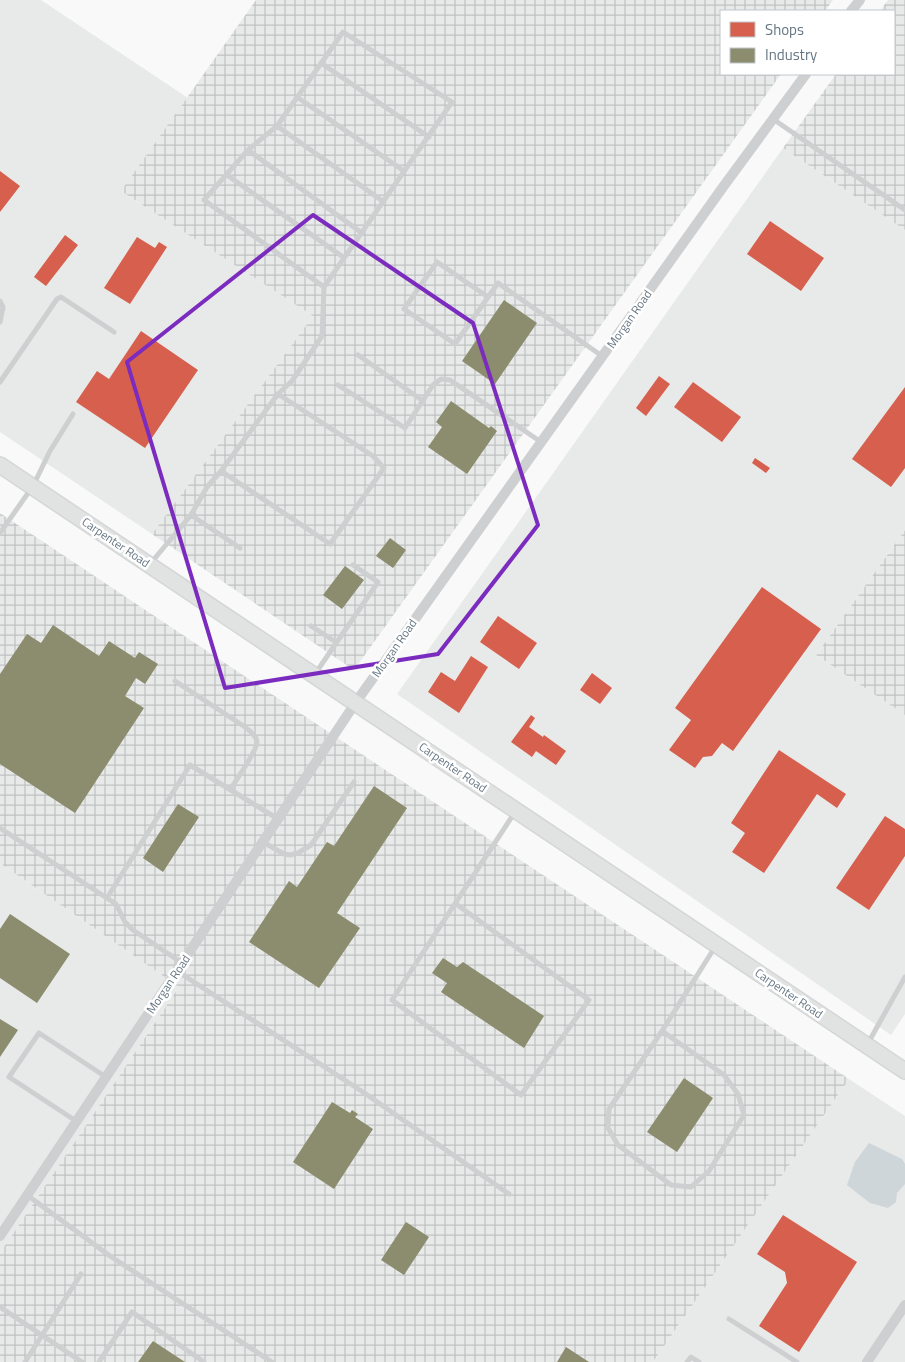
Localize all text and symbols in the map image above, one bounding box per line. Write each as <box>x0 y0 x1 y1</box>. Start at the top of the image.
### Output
legend <box>720 10 895 75</box>
text: Shops <box>765 18 804 41</box>
text: Industry <box>765 43 817 66</box>
street label: Morgan Road <box>602 286 656 352</box>
street label: Carpenter Road <box>78 512 154 572</box>
street label: Morgan Road <box>367 615 421 681</box>
street label: Carpenter Road <box>415 737 491 797</box>
street label: Morgan Road <box>141 951 195 1017</box>
street label: Carpenter Road <box>751 963 827 1023</box>

